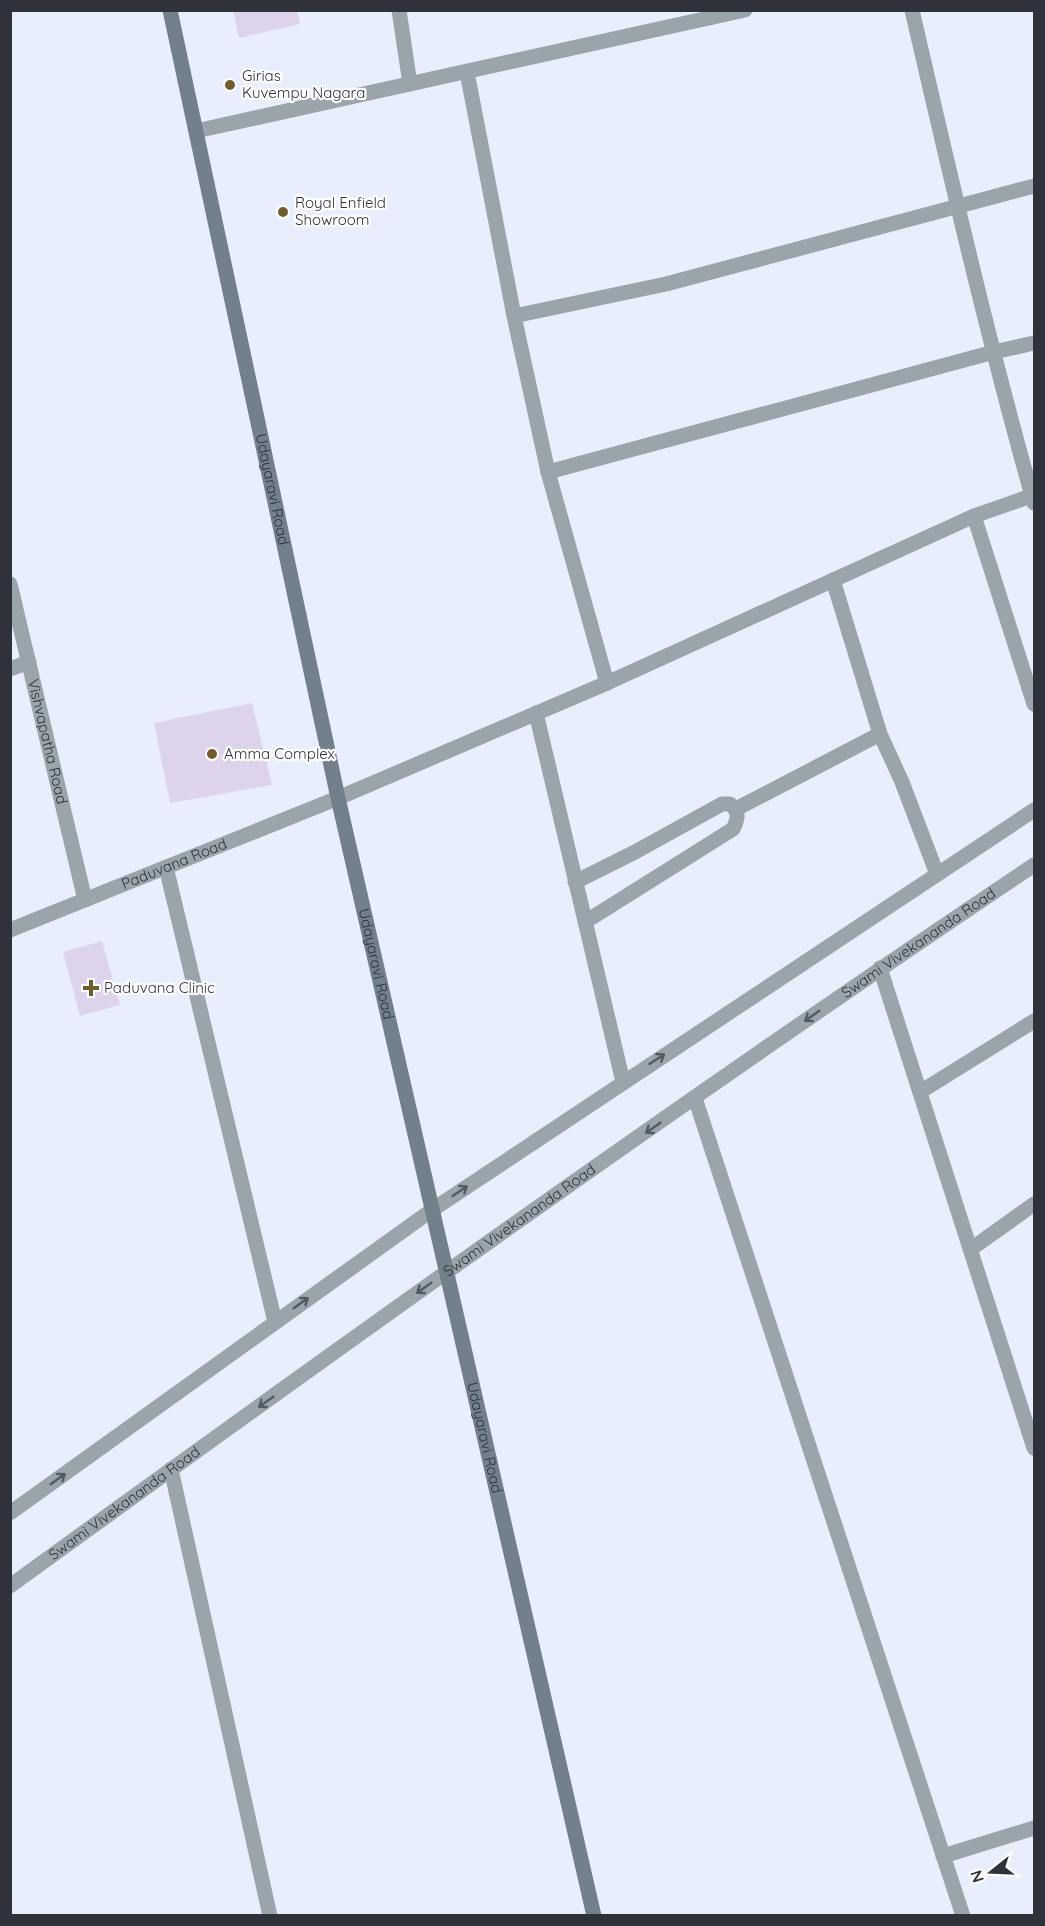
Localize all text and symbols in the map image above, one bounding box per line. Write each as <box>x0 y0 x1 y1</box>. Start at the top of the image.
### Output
place label: Girias Kuvempu Nagara <box>242 66 365 102</box>
marker: Girias Kuvempu Nagara <box>223 78 237 92</box>
place label: Royal Enfield Showroom <box>295 193 386 229</box>
marker: Royal Enfield Showroom <box>276 205 290 219</box>
street label: Udayaravi Road <box>252 432 294 547</box>
street label: Vishvapatha Road <box>24 677 72 806</box>
place label: Amma Complex <box>224 744 335 763</box>
marker: Amma Complex <box>205 747 219 761</box>
street label: Paduvana Road <box>119 834 229 893</box>
street label: Swami Vivekananda Road <box>837 884 999 1002</box>
street label: Udayaravi Road <box>355 906 398 1021</box>
place label: Paduvana Clinic <box>104 978 215 997</box>
marker: Paduvana Clinic <box>82 979 100 997</box>
one-way arrow <box>805 1010 821 1022</box>
one-way arrow <box>649 1053 665 1065</box>
one-way arrow <box>645 1122 661 1134</box>
street label: Swami Vivekananda Road <box>439 1160 599 1280</box>
one-way arrow <box>452 1185 468 1197</box>
one-way arrow <box>417 1282 433 1294</box>
one-way arrow <box>293 1297 309 1310</box>
street label: Udayaravi Road <box>463 1380 507 1495</box>
one-way arrow <box>258 1396 274 1408</box>
street label: Swami Vivekananda Road <box>44 1442 203 1564</box>
one-way arrow <box>49 1473 65 1485</box>
north arrow <box>961 1842 1021 1902</box>
text: N <box>965 1868 988 1885</box>

